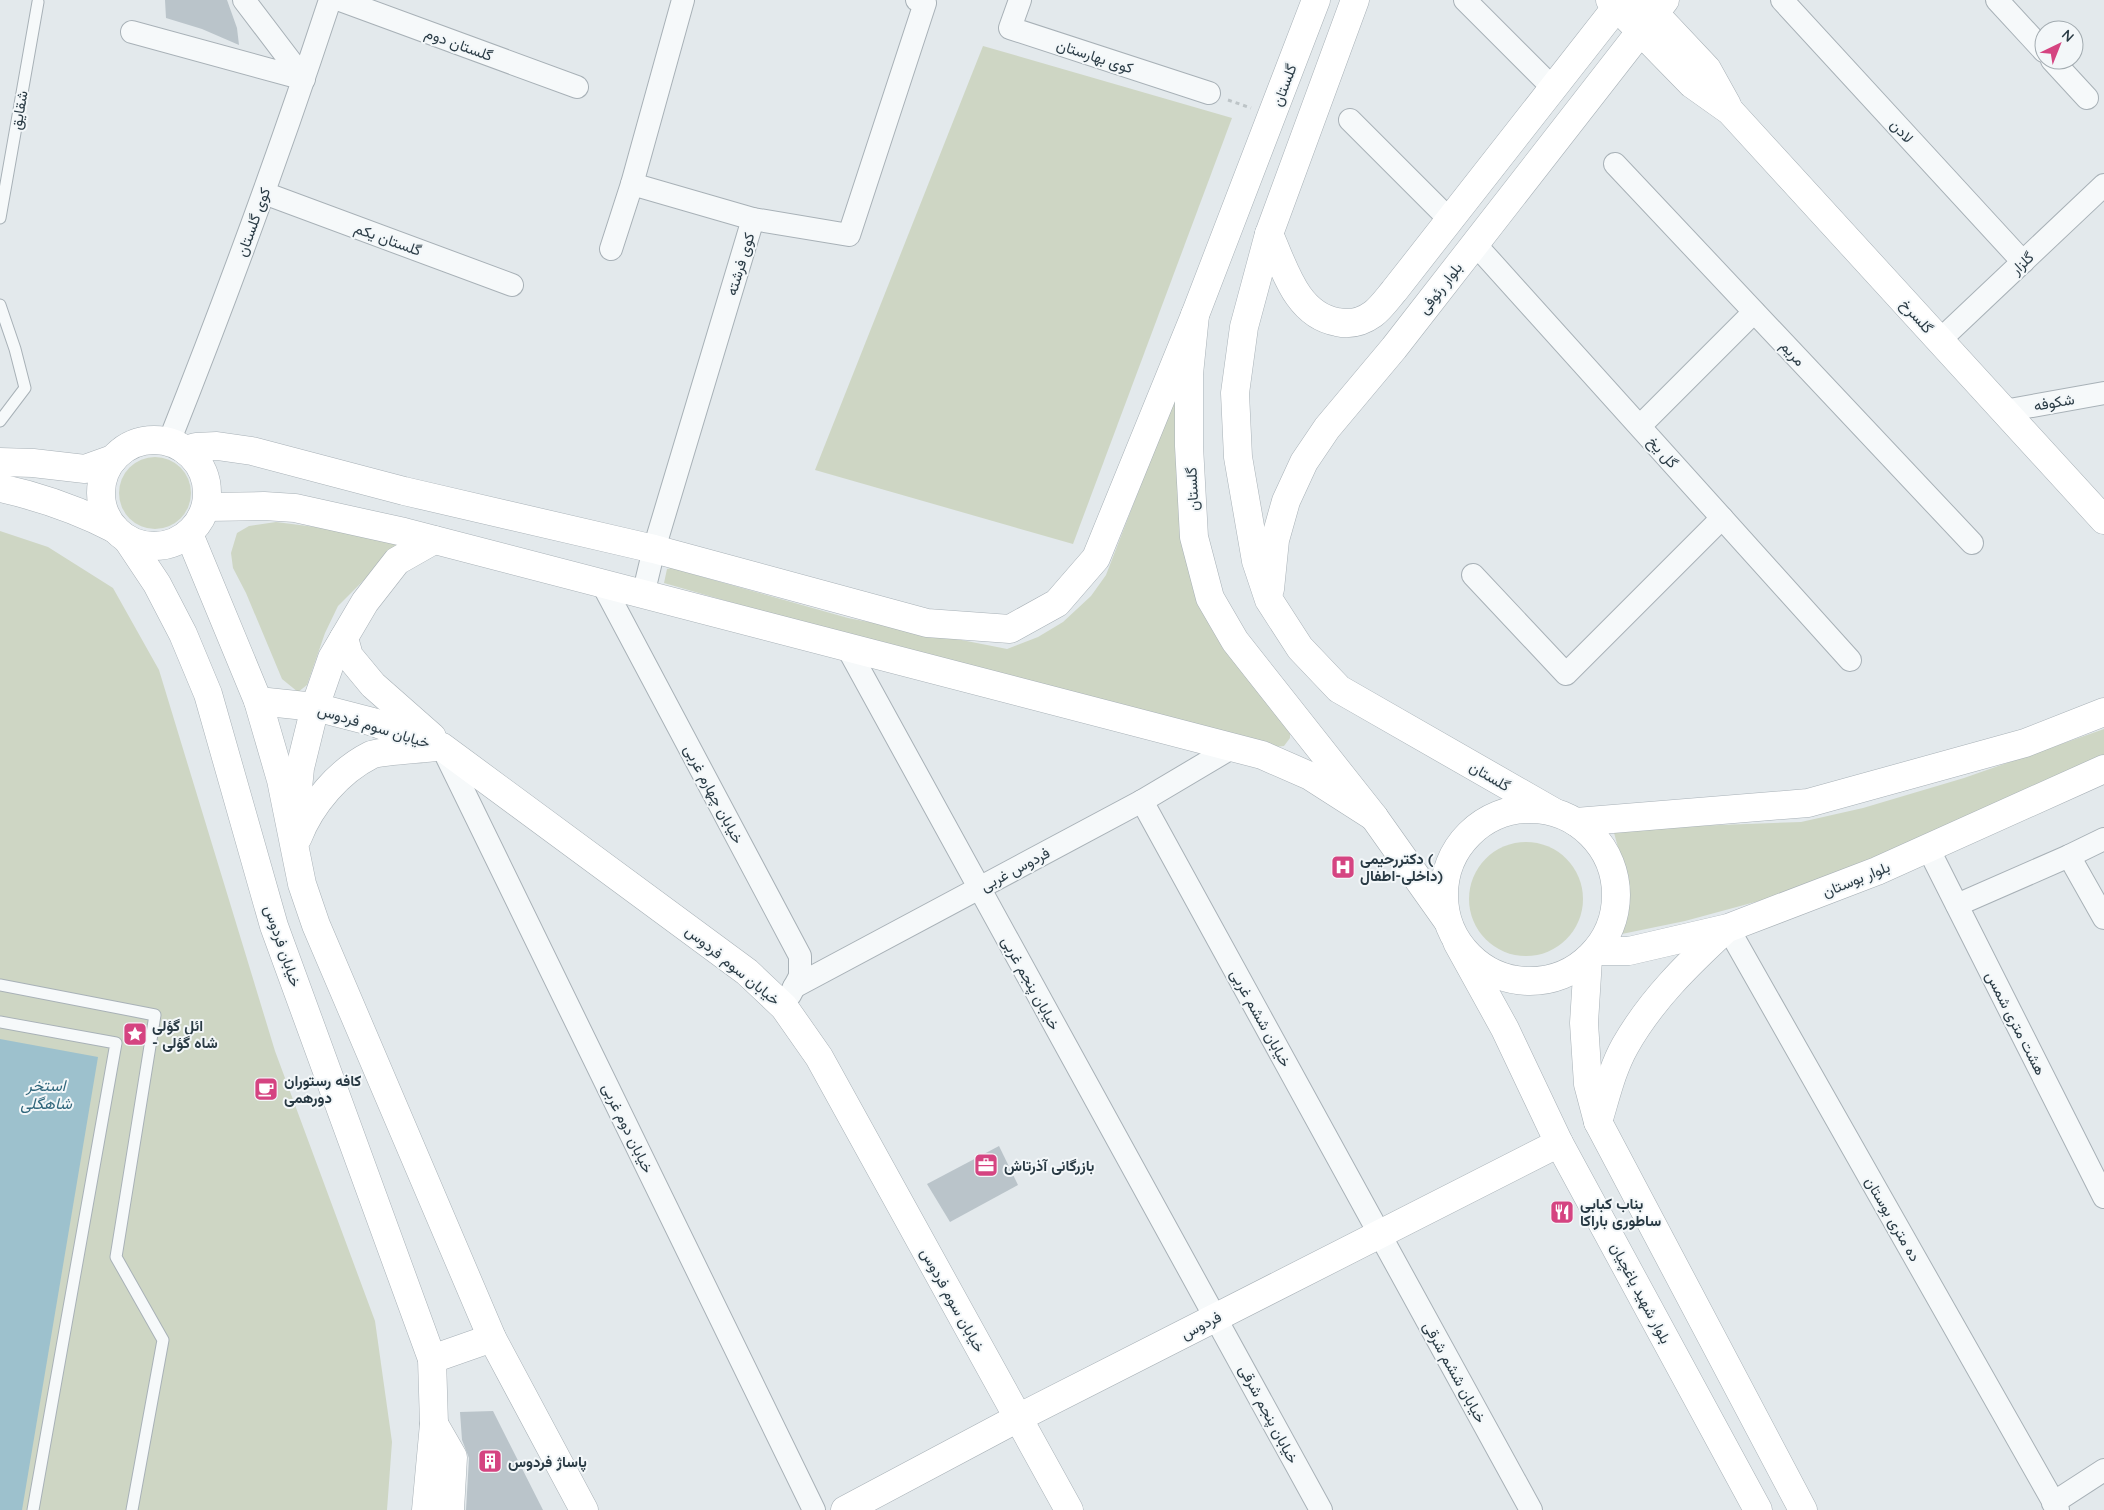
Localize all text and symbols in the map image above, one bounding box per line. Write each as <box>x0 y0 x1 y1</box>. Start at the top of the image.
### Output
north arrow <box>2034 20 2084 70</box>
street label: گلستان دوم <box>422 23 496 66</box>
text: N <box>2058 25 2078 46</box>
street label: کوی بهارستان <box>1054 35 1136 78</box>
street label: گلستان <box>1267 61 1301 109</box>
street label: شقایق <box>6 89 33 131</box>
street label: لادن <box>1886 115 1918 147</box>
street label: کوی گلستان <box>232 185 275 259</box>
street label: گلستان یکم <box>352 218 424 261</box>
street label: کوی فرشته <box>721 230 760 298</box>
street label: گلزار <box>2006 247 2038 279</box>
street label: بلوار رئوفی <box>1414 258 1467 318</box>
street label: گلسرخ <box>1895 295 1938 339</box>
street label: مریم <box>1776 336 1809 370</box>
street label: شکوفه <box>2032 389 2076 415</box>
street label: گل یخ <box>1642 432 1683 474</box>
street label: گلستان <box>1181 466 1203 511</box>
street label: خیابان سوم فردوس <box>315 700 433 753</box>
street label: خیابان چهارم غربی <box>679 741 748 847</box>
street label: گلستان <box>1466 757 1514 795</box>
street label: فردوس غربی <box>977 843 1054 896</box>
place label: دکتررحیمی ( داخلی-اطفال) <box>1360 849 1443 885</box>
hospital icon: دکتررحیمی ( داخلی-اطفال) <box>1330 854 1356 880</box>
street label: بلوار بوستان <box>1819 857 1893 901</box>
street label: خیابان فردوس <box>259 903 306 990</box>
street label: خیابان سوم فردوس <box>681 921 784 1010</box>
street label: خیابان پنجم غربی <box>997 933 1065 1034</box>
street label: خیابان ششم غربی <box>1225 966 1296 1071</box>
street label: هشت متری شمس <box>1981 968 2050 1079</box>
place label: ائل گؤلی - شاه گؤلی <box>152 1016 218 1052</box>
place icon: ائل گؤلی - شاه گؤلی <box>122 1021 148 1047</box>
place label: کافه رستوران دورهمی <box>284 1071 361 1107</box>
water label: استخر شاهگلی <box>20 1075 72 1114</box>
cafe icon: کافه رستوران دورهمی <box>253 1076 279 1102</box>
street label: خیابان دوم غربی <box>597 1080 658 1176</box>
office icon: بازرگانی آذرتاش <box>973 1152 999 1178</box>
place label: بازرگانی آذرتاش <box>1004 1156 1094 1175</box>
street label: ده متری بوستان <box>1860 1173 1925 1265</box>
place label: بناب کبابی ساطوری باراکا <box>1580 1194 1661 1230</box>
restaurant icon: بناب کبابی ساطوری باراکا <box>1549 1199 1575 1225</box>
street label: بلوار شهید یاغچیان <box>1606 1239 1676 1347</box>
street label: خیابان سوم فردوس <box>916 1244 990 1356</box>
street label: فردوس <box>1178 1307 1225 1344</box>
street label: خیابان ششم شرقی <box>1418 1318 1491 1427</box>
street label: خیابان پنجم شرقی <box>1234 1362 1303 1467</box>
building icon: پاساژ فردوس <box>477 1448 503 1474</box>
place label: پاساژ فردوس <box>508 1452 587 1472</box>

